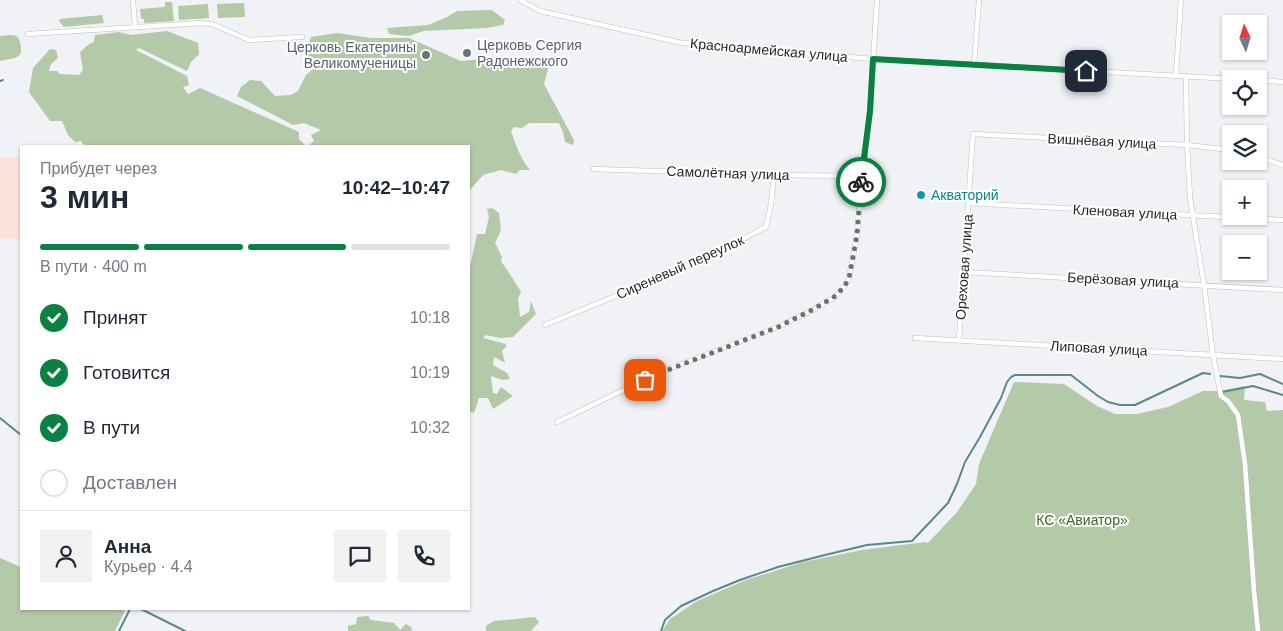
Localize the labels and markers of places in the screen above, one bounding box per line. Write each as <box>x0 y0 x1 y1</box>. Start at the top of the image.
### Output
place label: Церковь Сергия Радонежского <box>477 37 582 69</box>
place label: Церковь Екатерины Великомученицы <box>287 39 416 71</box>
marker: Церковь Сергия Радонежского <box>461 47 473 59</box>
marker: Церковь Екатерины Великомученицы <box>420 49 432 61</box>
pin <box>1065 50 1107 92</box>
place label: Акваторий <box>931 187 999 203</box>
marker: Акваторий <box>915 189 927 201</box>
pin <box>624 359 666 401</box>

